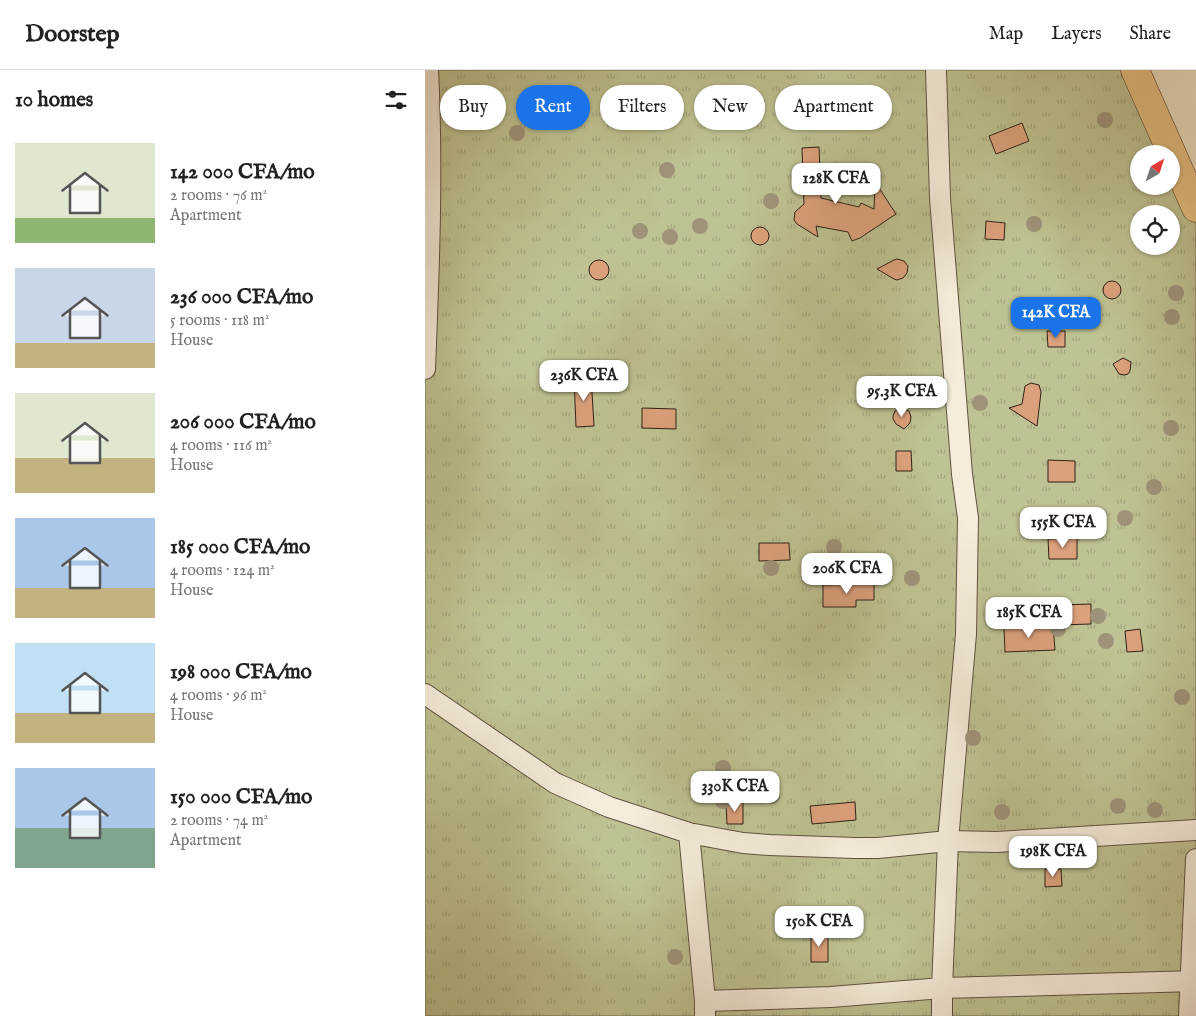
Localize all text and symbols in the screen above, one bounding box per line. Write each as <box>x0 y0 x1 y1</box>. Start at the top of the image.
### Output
text: Doorstep <box>25 19 120 50</box>
text: Map <box>989 23 1023 46</box>
text: Layers <box>1051 23 1102 46</box>
text: Share <box>1130 23 1171 46</box>
chip: Buy <box>440 85 506 130</box>
chip: Rent <box>516 85 590 130</box>
chip: Filters <box>600 85 684 130</box>
chip: New <box>694 85 765 130</box>
chip: Apartment <box>775 85 892 130</box>
icon: filters <box>382 86 410 114</box>
text: 10 homes <box>15 87 93 114</box>
north arrow <box>1130 145 1180 195</box>
map controls <box>1130 145 1180 255</box>
text: 142 000 CFA/mo <box>170 159 315 186</box>
pin: 128K CFA <box>784 162 888 205</box>
icon: home <box>55 163 115 223</box>
text: 128K CFA <box>803 169 869 189</box>
text: 2 rooms · 76 m² <box>170 186 267 206</box>
button: locate <box>1130 205 1180 255</box>
text: Apartment <box>170 206 241 226</box>
text: 236 000 CFA/mo <box>170 284 313 311</box>
icon: home <box>55 288 115 348</box>
pin: 142K CFA <box>1004 296 1108 339</box>
text: 142K CFA <box>1022 303 1090 323</box>
text: 5 rooms · 118 m² <box>170 311 269 331</box>
text: House <box>170 331 213 351</box>
pin: 236K CFA <box>532 360 636 402</box>
text: 236K CFA <box>550 366 618 386</box>
pin: 95.3K CFA <box>845 376 959 418</box>
text: 95.3K CFA <box>867 382 937 402</box>
text: 206 000 CFA/mo <box>170 409 316 436</box>
icon: home <box>55 413 115 473</box>
text: 4 rooms · 116 m² <box>170 436 272 456</box>
text: House <box>170 456 213 476</box>
pin: 155K CFA <box>1011 506 1115 549</box>
text: 155K CFA <box>1031 513 1095 533</box>
text: 185 000 CFA/mo <box>170 534 310 561</box>
icon: home <box>55 538 115 598</box>
pin: 206K CFA <box>795 552 899 595</box>
text: 206K CFA <box>812 559 882 579</box>
text: 4 rooms · 124 m² <box>170 561 275 581</box>
text: House <box>170 581 213 601</box>
pin: 185K CFA <box>977 596 1081 639</box>
text: 185K CFA <box>996 603 1062 623</box>
text: 198 000 CFA/mo <box>170 659 312 686</box>
icon: home <box>55 663 115 723</box>
text: 4 rooms · 96 m² <box>170 686 267 706</box>
text: House <box>170 706 213 726</box>
pin: 330K CFA <box>683 770 787 813</box>
text: 330K CFA <box>702 777 768 797</box>
text: 150 000 CFA/mo <box>170 784 312 811</box>
icon: home <box>55 788 115 848</box>
text: 2 rooms · 74 m² <box>170 811 268 831</box>
text: Apartment <box>170 831 241 851</box>
pin: 198K CFA <box>1001 836 1105 878</box>
text: 198K CFA <box>1020 842 1086 862</box>
pin: 150K CFA <box>767 906 871 948</box>
text: 150K CFA <box>786 912 852 932</box>

